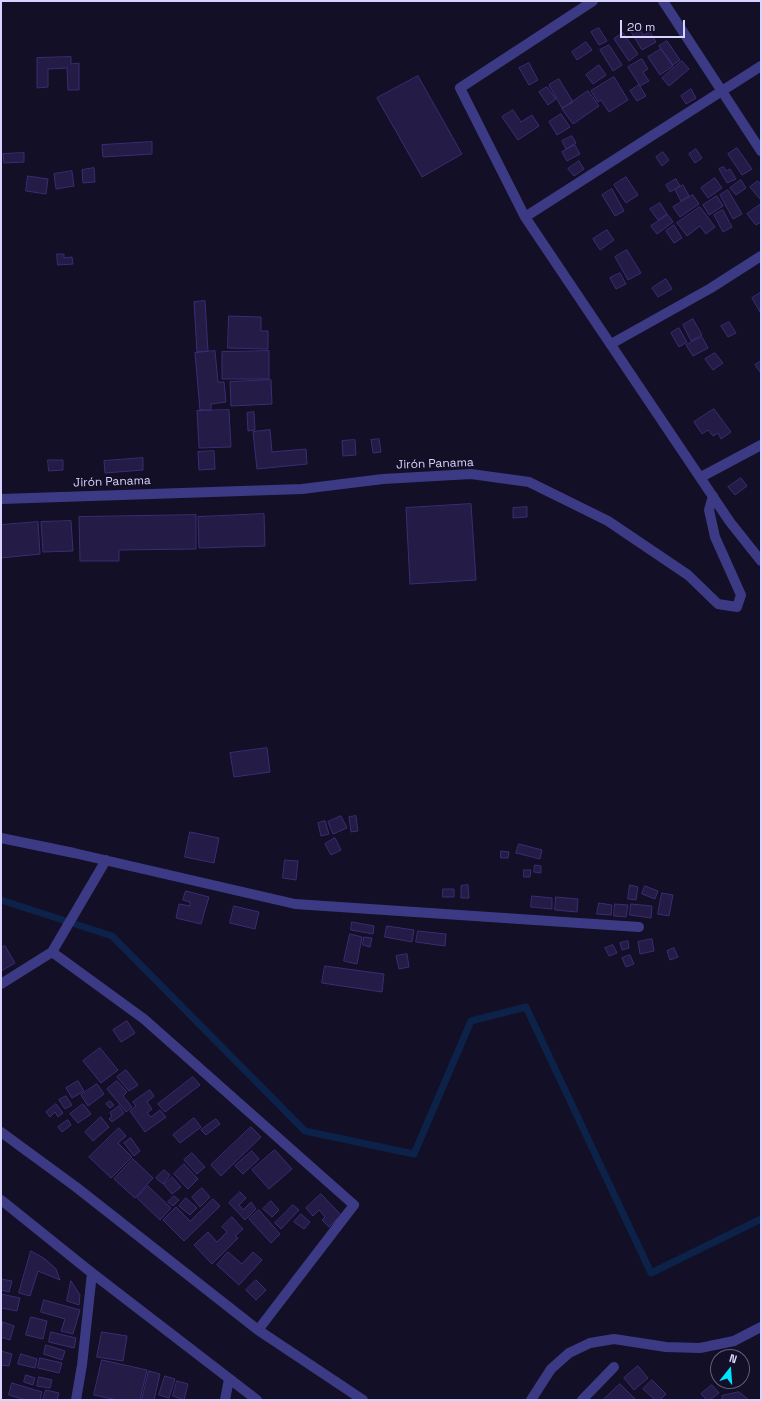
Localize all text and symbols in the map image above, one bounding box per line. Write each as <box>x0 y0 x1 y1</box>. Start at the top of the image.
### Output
scale bar <box>622 12 687 38</box>
text: 20 m <box>627 19 655 35</box>
street label: Jirón Panama <box>396 455 474 473</box>
street label: Jirón Panama <box>73 473 151 491</box>
north arrow <box>710 1349 750 1389</box>
text: N <box>728 1351 739 1366</box>

